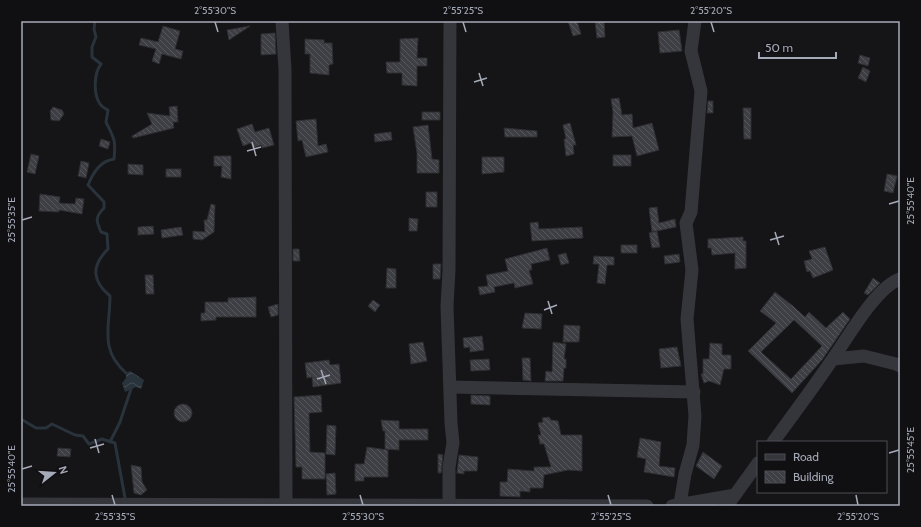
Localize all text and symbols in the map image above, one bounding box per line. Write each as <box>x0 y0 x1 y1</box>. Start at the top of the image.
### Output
text: 2°55'30"S <box>194 4 236 17</box>
text: 2°55'25"S <box>443 4 483 17</box>
text: 2°55'20"S <box>690 4 732 17</box>
scale bar <box>759 34 836 60</box>
text: 50 m <box>765 40 793 55</box>
text: 25°55'40"E <box>904 177 917 225</box>
text: 25°55'35"E <box>5 197 18 243</box>
text: 25°55'45"E <box>904 427 917 473</box>
legend <box>757 441 887 493</box>
text: 25°55'40"E <box>5 445 18 493</box>
text: Road <box>793 449 819 464</box>
north arrow <box>34 453 74 493</box>
text: N <box>56 464 71 476</box>
text: Building <box>793 469 835 484</box>
text: 2°55'35"S <box>95 510 135 523</box>
text: 2°55'30"S <box>342 510 384 523</box>
text: 2°55'25"S <box>591 510 631 523</box>
text: 2°55'20"S <box>837 510 879 523</box>

